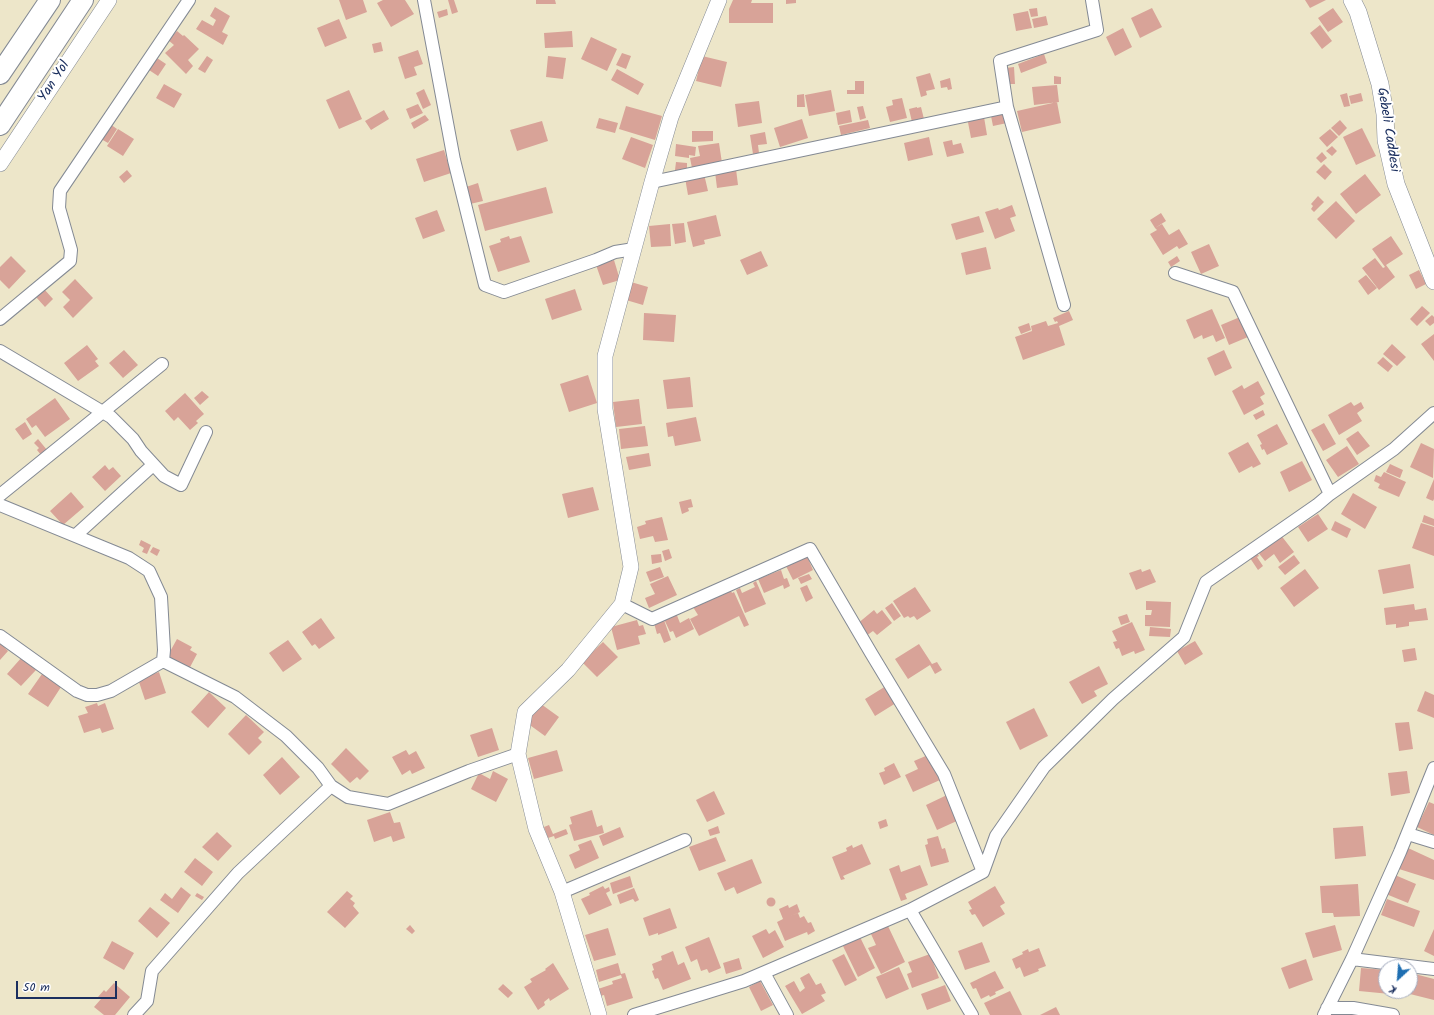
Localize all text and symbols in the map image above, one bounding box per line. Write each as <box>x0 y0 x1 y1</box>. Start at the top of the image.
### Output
street label: Yan Yol <box>36 58 74 106</box>
street label: Gebeli Caddesi <box>1372 87 1402 173</box>
north arrow <box>1378 959 1418 999</box>
scale bar <box>18 973 119 999</box>
text: 50 m <box>23 978 50 997</box>
text: K <box>1386 979 1400 998</box>

